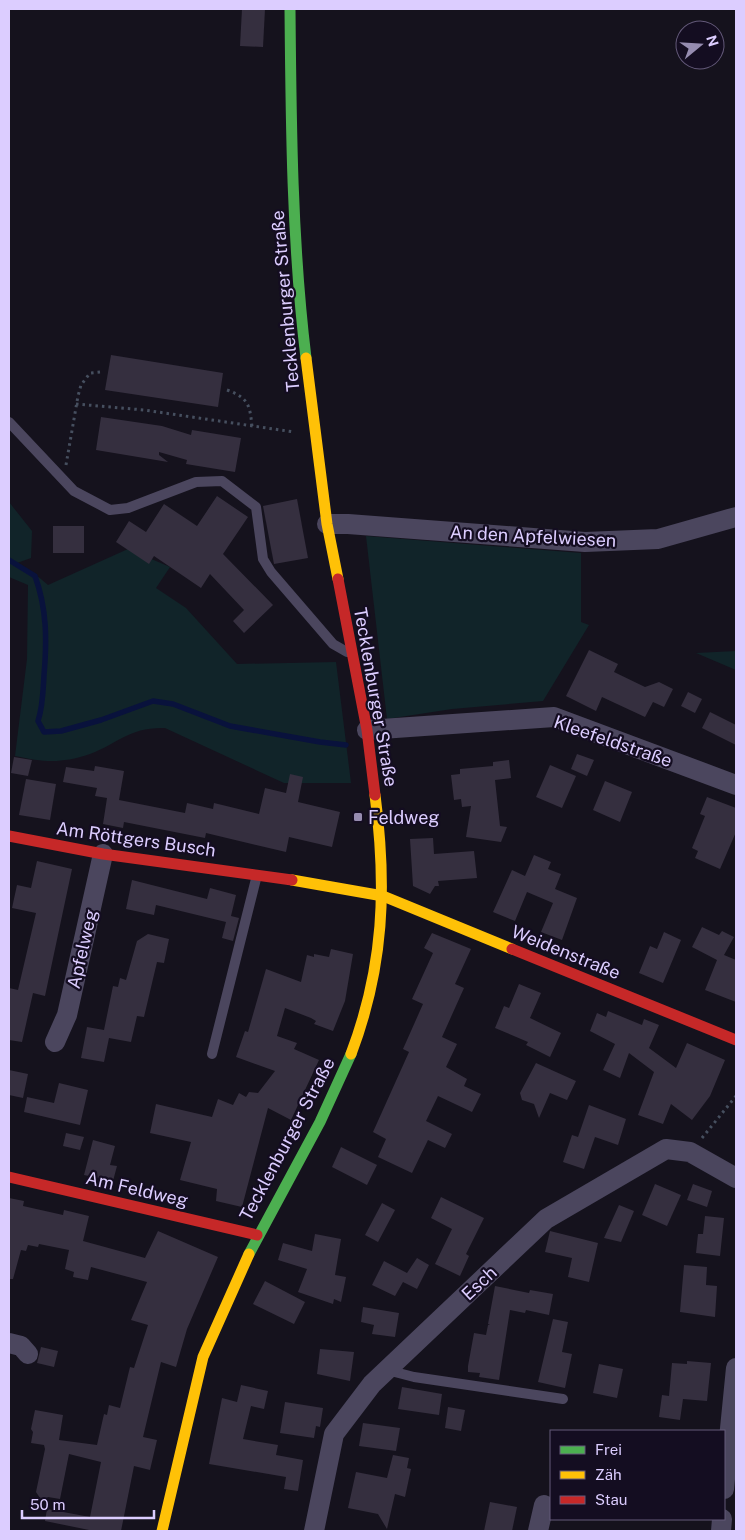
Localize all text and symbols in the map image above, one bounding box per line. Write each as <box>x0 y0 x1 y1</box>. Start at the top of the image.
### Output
north arrow <box>675 20 725 70</box>
text: N <box>703 33 722 49</box>
street label: Tecklenburger Straße <box>267 210 303 392</box>
street label: An den Apfelwiesen <box>449 521 617 551</box>
street label: Tecklenburger Straße <box>350 606 402 788</box>
street label: Kleefeldstraße <box>551 711 675 771</box>
place label: Feldweg <box>368 807 440 828</box>
marker: Feldweg <box>352 811 364 823</box>
street label: Am Röttgers Busch <box>55 817 217 861</box>
street label: Apfelweg <box>63 907 101 991</box>
street label: Weidenstraße <box>508 921 624 983</box>
street label: Tecklenburger Straße <box>235 1054 339 1224</box>
street label: Am Feldweg <box>84 1167 190 1211</box>
street label: Esch <box>457 1262 501 1304</box>
legend <box>550 1430 725 1520</box>
text: Frei <box>595 1441 622 1458</box>
text: Zäh <box>595 1466 622 1483</box>
scale bar <box>22 1488 155 1520</box>
text: Stau <box>595 1491 628 1508</box>
text: 50 m <box>30 1496 65 1513</box>

